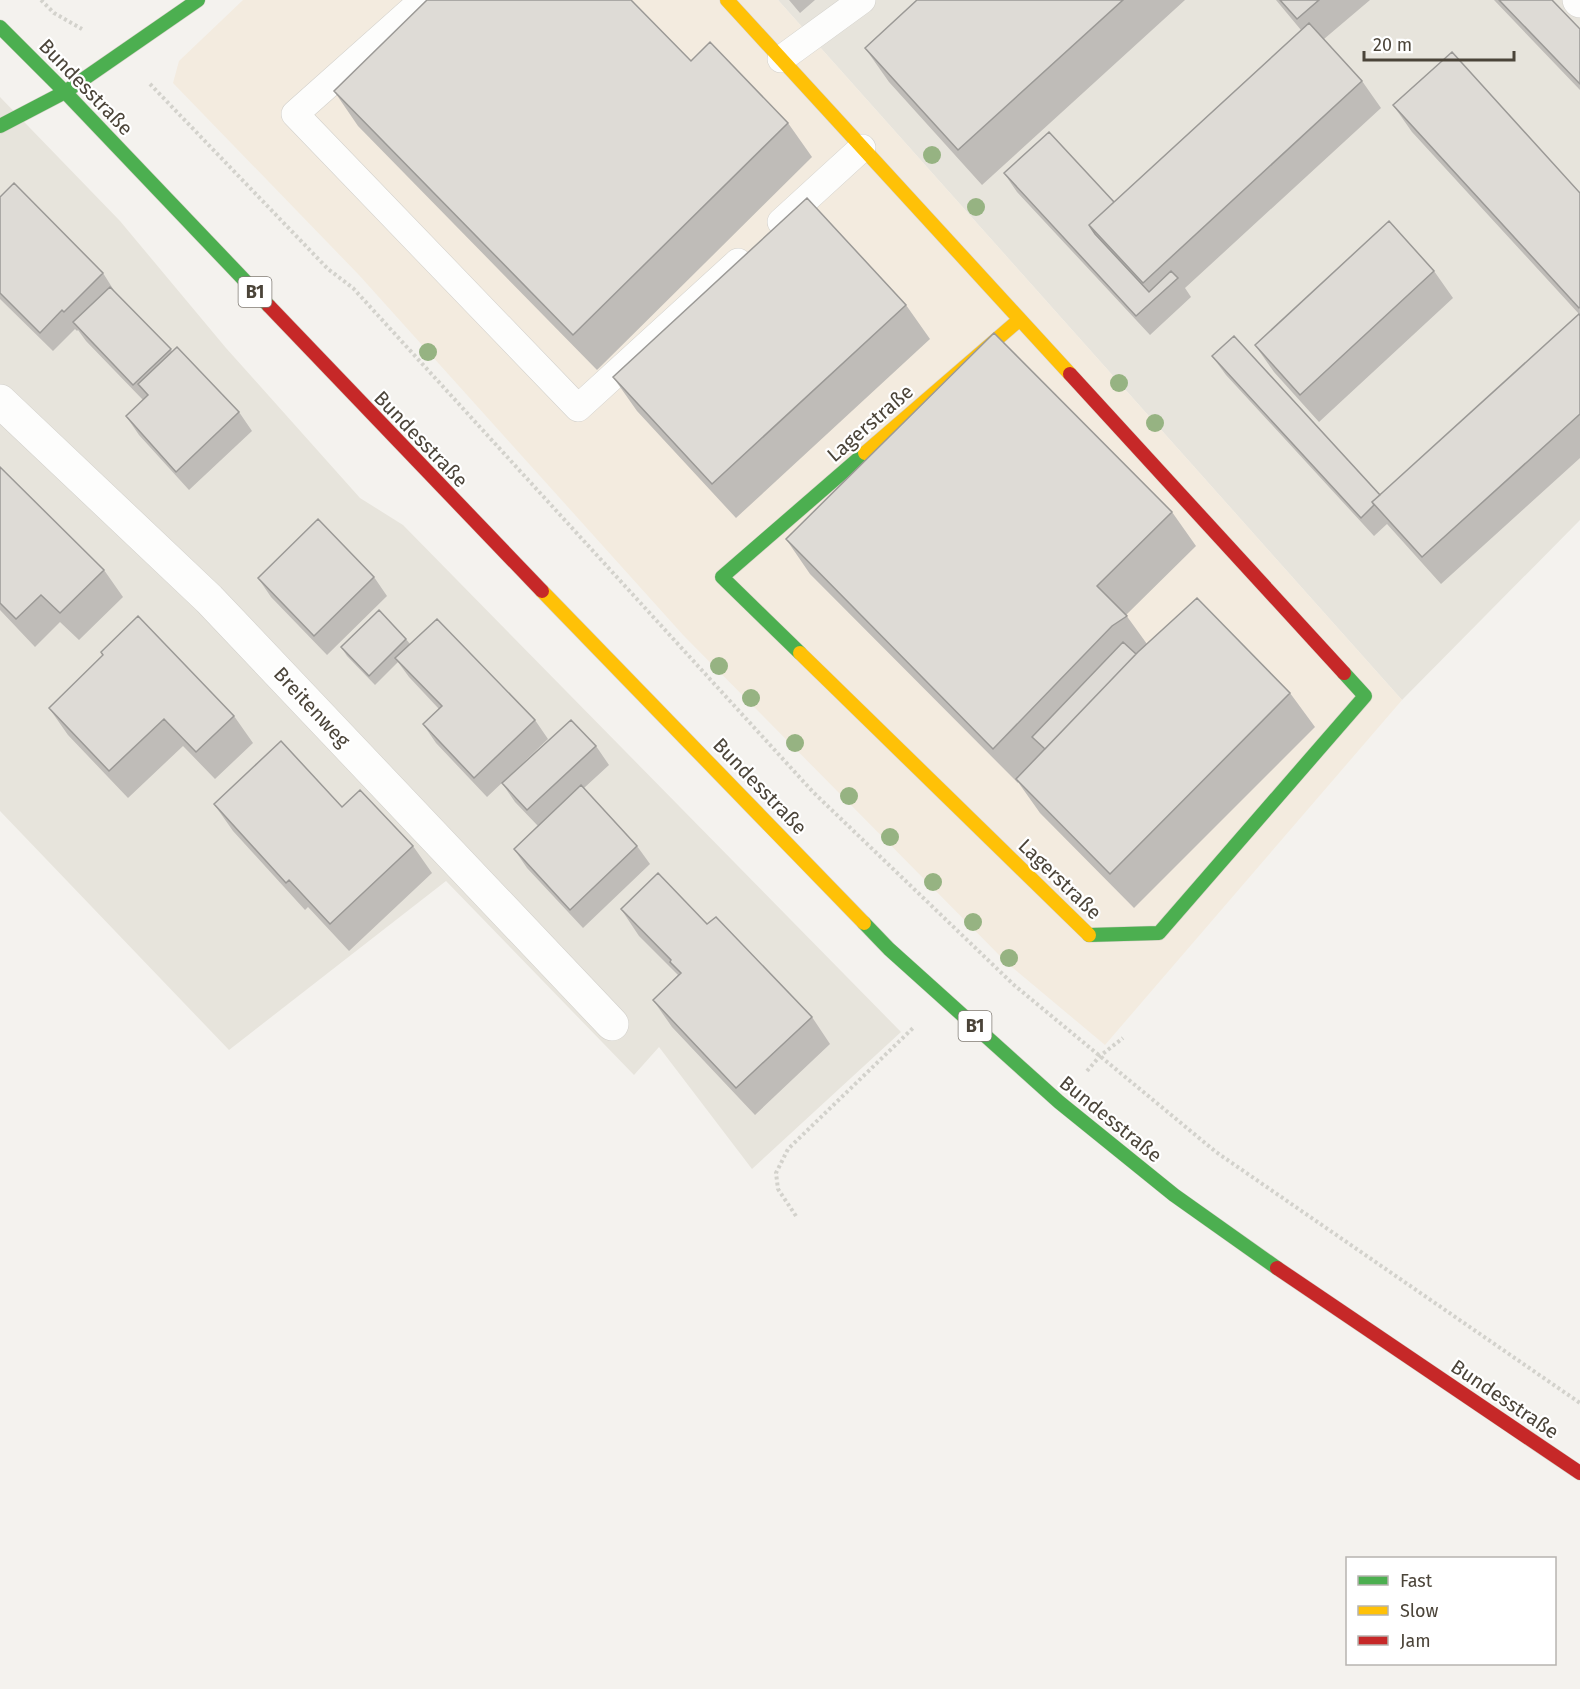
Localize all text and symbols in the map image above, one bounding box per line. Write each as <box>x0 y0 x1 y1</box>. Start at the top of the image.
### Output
scale bar <box>1364 24 1514 62</box>
street label: Bundesstraße <box>34 34 138 140</box>
text: 20 m <box>1373 34 1412 56</box>
road number: B1 <box>238 277 272 307</box>
street label: Lagerstraße <box>822 379 918 467</box>
street label: Bundesstraße <box>369 386 473 492</box>
street label: Breitenweg <box>269 662 356 753</box>
street label: Bundesstraße <box>708 733 812 839</box>
street label: Lagerstraße <box>1014 834 1106 924</box>
road number: B1 <box>958 1011 992 1041</box>
street label: Bundesstraße <box>1055 1070 1167 1168</box>
street label: Bundesstraße <box>1447 1354 1563 1444</box>
legend <box>1346 1557 1556 1665</box>
text: Fast <box>1400 1570 1433 1592</box>
text: Slow <box>1400 1600 1439 1622</box>
text: Jam <box>1400 1630 1431 1652</box>

